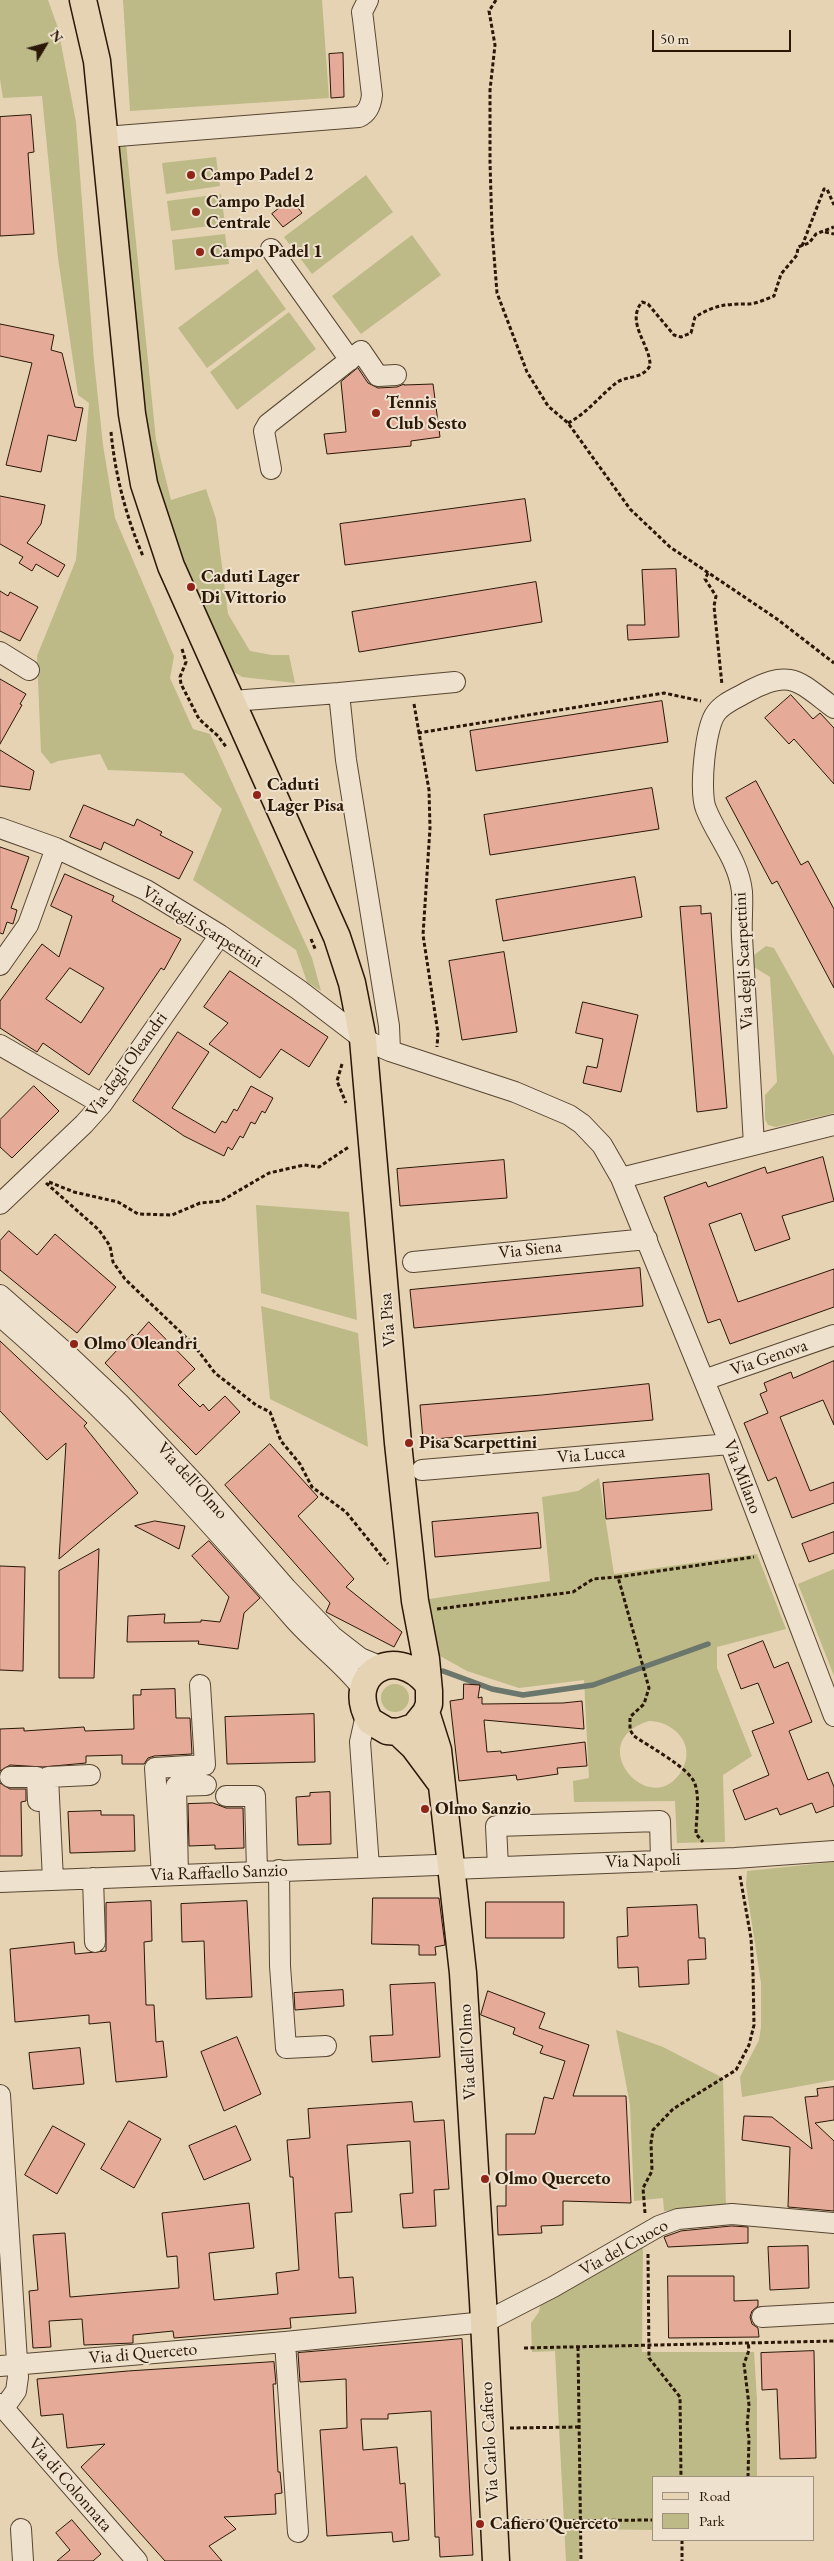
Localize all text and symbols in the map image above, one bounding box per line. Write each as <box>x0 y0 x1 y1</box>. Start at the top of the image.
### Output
north arrow <box>20 20 70 70</box>
scale bar <box>654 20 793 52</box>
text: N <box>46 26 68 46</box>
text: 50 m <box>660 29 689 48</box>
place label: Campo Padel 2 <box>201 164 314 186</box>
marker: Campo Padel 2 <box>185 169 197 181</box>
place label: Campo Padel Centrale <box>206 191 305 233</box>
marker: Campo Padel Centrale <box>190 206 202 218</box>
place label: Campo Padel 1 <box>210 241 323 263</box>
marker: Campo Padel 1 <box>194 246 206 258</box>
place label: Tennis Club Sesto <box>386 392 467 434</box>
marker: Tennis Club Sesto <box>370 407 382 419</box>
place label: Caduti Lager Di Vittorio <box>201 566 300 608</box>
marker: Caduti Lager Di Vittorio <box>185 581 197 593</box>
place label: Caduti Lager Pisa <box>267 774 344 816</box>
marker: Caduti Lager Pisa <box>251 789 263 801</box>
street label: Via degli Scarpettini <box>138 881 266 973</box>
street label: Via degli Scarpettini <box>730 892 758 1030</box>
street label: Via degli Oleandri <box>82 1008 172 1122</box>
street label: Via Siena <box>497 1236 563 1264</box>
street label: Via Pisa <box>375 1292 401 1348</box>
place label: Olmo Oleandri <box>84 1333 197 1355</box>
street label: Via Genova <box>728 1335 810 1381</box>
marker: Olmo Oleandri <box>68 1338 80 1350</box>
place label: Pisa Scarpettini <box>419 1432 537 1454</box>
marker: Pisa Scarpettini <box>403 1437 415 1449</box>
street label: Via Milano <box>718 1437 766 1517</box>
street label: Via dell'Olmo <box>152 1438 232 1524</box>
street label: Via Lucca <box>556 1441 626 1469</box>
place label: Olmo Sanzio <box>435 1798 531 1820</box>
marker: Olmo Sanzio <box>419 1803 431 1815</box>
street label: Via Napoli <box>605 1849 681 1873</box>
street label: Via Raffaello Sanzio <box>150 1860 288 1886</box>
street label: Via dell'Olmo <box>455 2003 481 2101</box>
place label: Olmo Querceto <box>495 2168 611 2190</box>
marker: Olmo Querceto <box>479 2173 491 2185</box>
street label: Via del Cuoco <box>576 2215 672 2281</box>
street label: Via di Querceto <box>88 2338 198 2370</box>
street label: Via Carlo Cafiero <box>476 2381 504 2503</box>
street label: Via di Colonnata <box>23 2433 117 2537</box>
legend <box>652 2476 814 2541</box>
text: Road <box>699 2486 730 2505</box>
text: Park <box>699 2511 725 2530</box>
place label: Cafiero Querceto <box>490 2513 618 2535</box>
marker: Cafiero Querceto <box>474 2518 486 2530</box>

